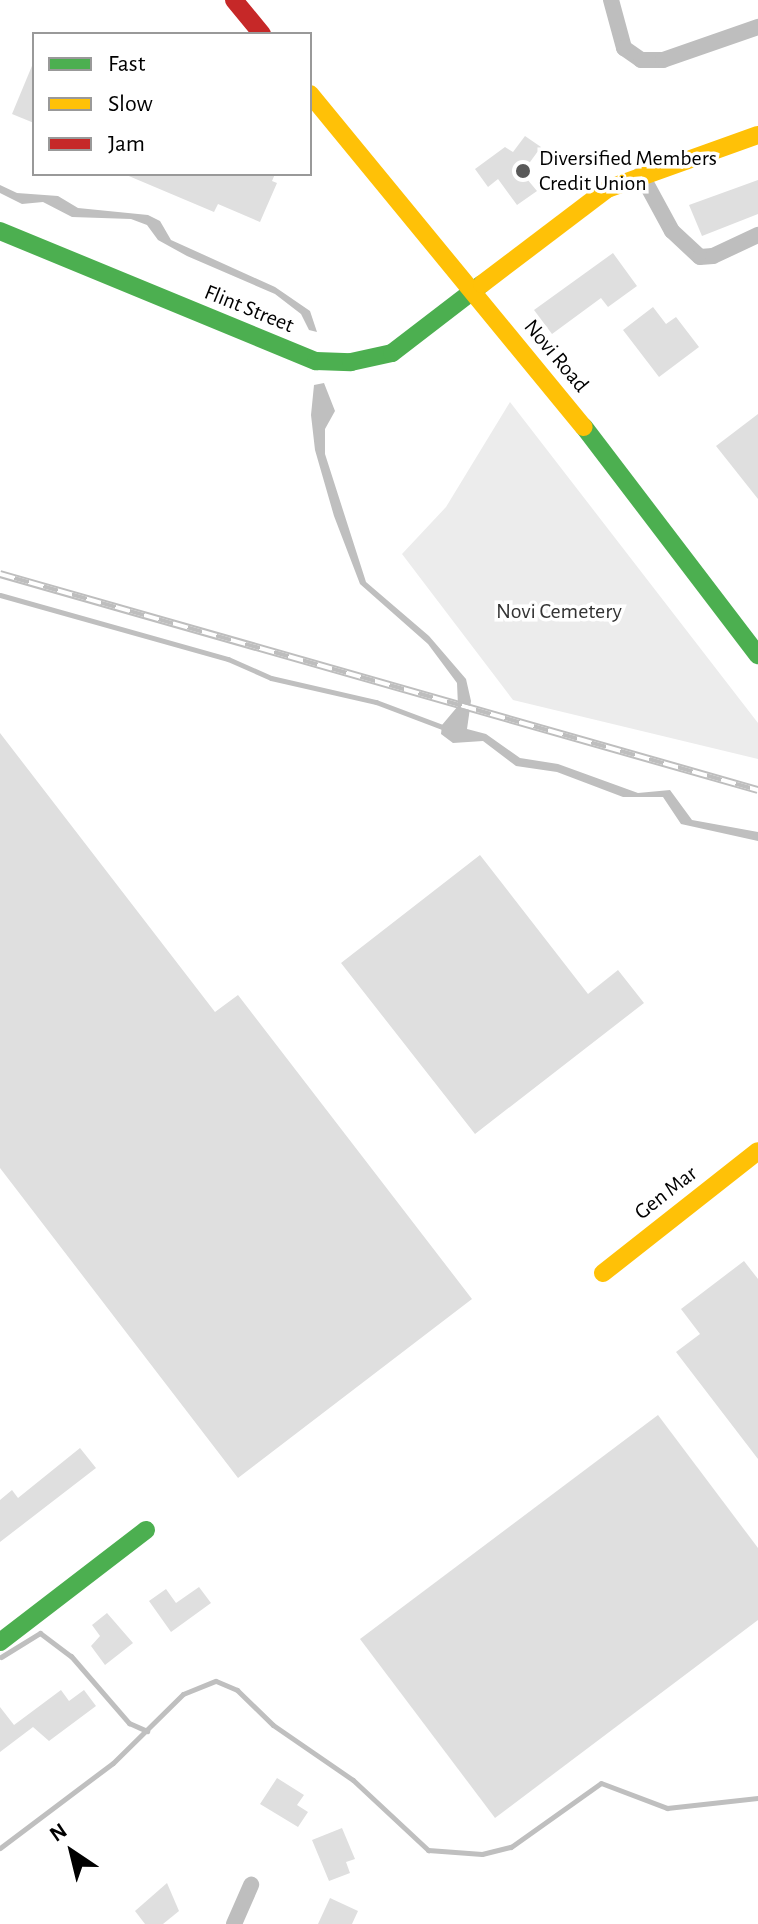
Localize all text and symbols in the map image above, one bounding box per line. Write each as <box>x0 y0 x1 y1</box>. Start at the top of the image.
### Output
legend <box>32 32 312 176</box>
text: Fast <box>108 52 145 76</box>
text: Slow <box>108 92 153 116</box>
text: Jam <box>108 132 145 156</box>
place label: Diversified Members Credit Union <box>539 145 717 196</box>
marker: Diversified Members Credit Union <box>514 162 532 180</box>
street label: Flint Street <box>200 279 298 339</box>
street label: Novi Road <box>518 314 594 398</box>
park label: Novi Cemetery <box>496 599 622 625</box>
street label: Gen Mar <box>629 1160 703 1226</box>
north arrow <box>32 1812 112 1892</box>
text: N <box>46 1819 71 1846</box>

